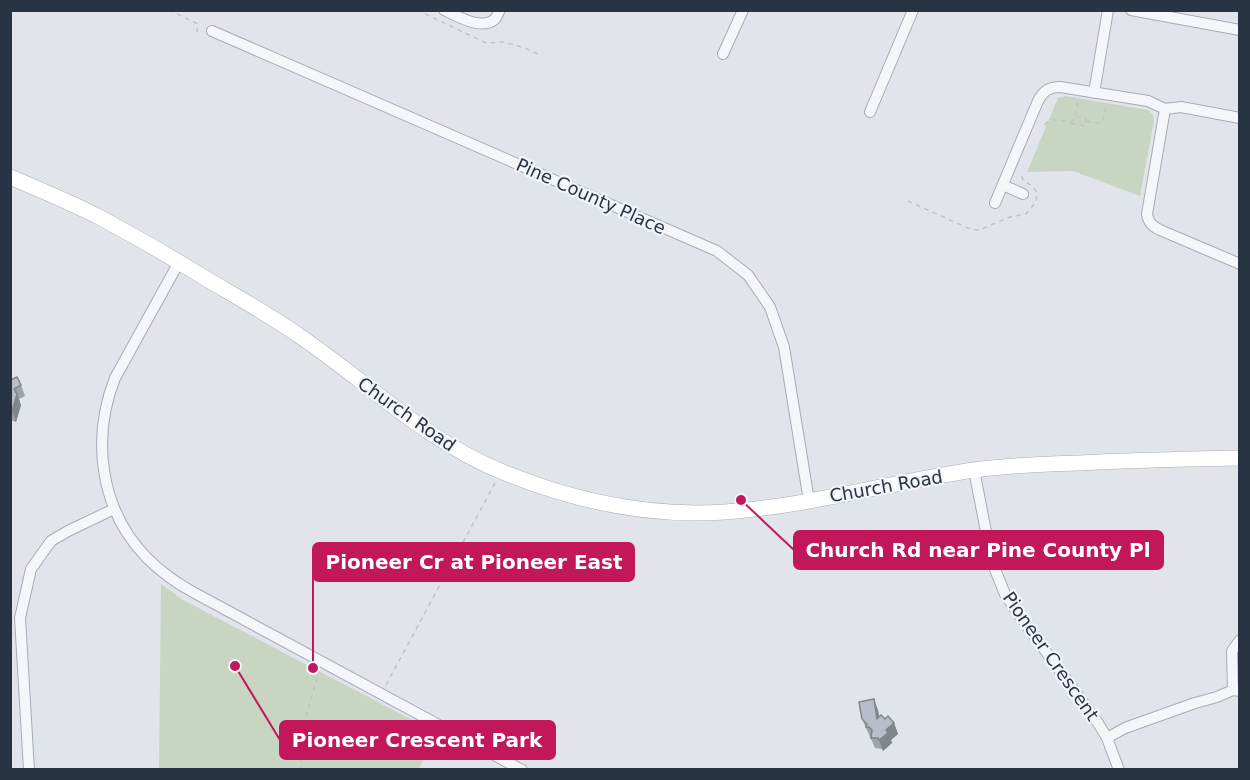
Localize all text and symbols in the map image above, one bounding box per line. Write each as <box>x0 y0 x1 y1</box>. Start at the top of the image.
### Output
street label: Pine County Place <box>513 154 669 238</box>
street label: Church Road <box>354 373 460 455</box>
street label: Church Road <box>828 466 944 506</box>
callout: Church Rd near Pine County Pl <box>794 531 1163 569</box>
text: Church Rd near Pine County Pl <box>805 538 1151 562</box>
callout: Pioneer Cr at Pioneer East <box>313 543 634 581</box>
text: Pioneer Cr at Pioneer East <box>325 550 623 574</box>
street label: Pioneer Crescent <box>999 587 1103 725</box>
callout: Pioneer Crescent Park <box>280 721 555 759</box>
text: Pioneer Crescent Park <box>292 728 543 752</box>

